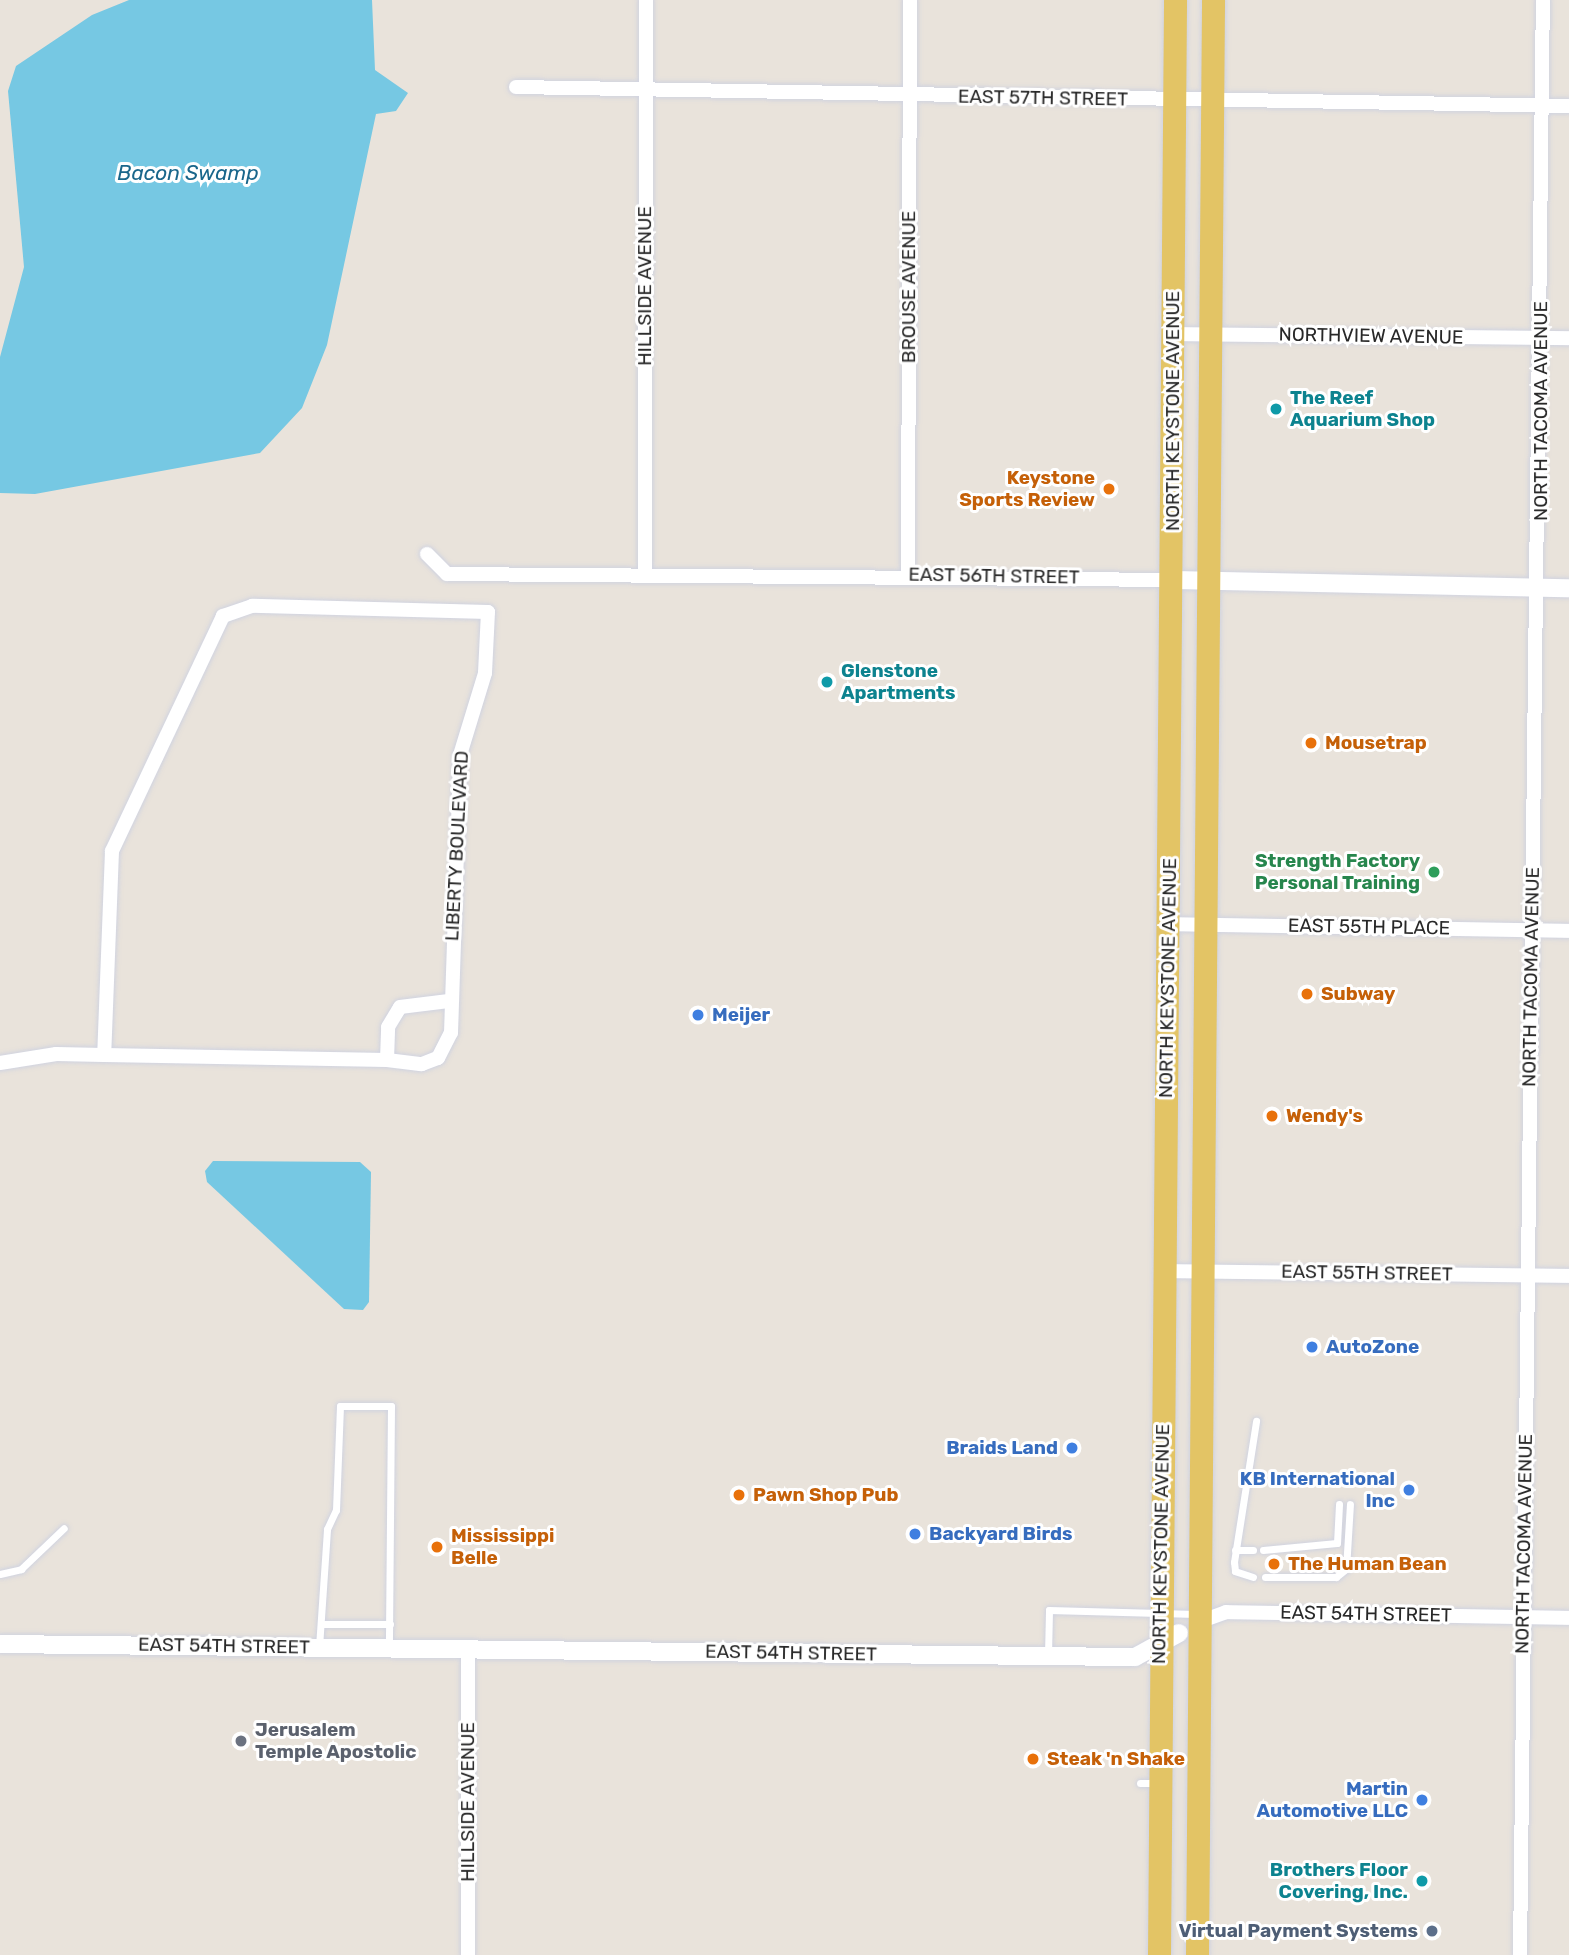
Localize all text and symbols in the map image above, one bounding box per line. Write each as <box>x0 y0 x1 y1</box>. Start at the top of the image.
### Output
street label: EAST 57TH STREET <box>957 85 1129 111</box>
water label: Bacon Swamp <box>117 160 259 186</box>
street label: HILLSIDE AVENUE <box>634 206 656 366</box>
street label: BROUSE AVENUE <box>898 210 920 364</box>
street label: NORTH KEYSTONE AVENUE <box>1162 291 1184 531</box>
street label: NORTH TACOMA AVENUE <box>1530 300 1552 522</box>
street label: NORTHVIEW AVENUE <box>1278 323 1464 349</box>
place label: The Reef Aquarium Shop <box>1290 387 1435 431</box>
marker: The Reef Aquarium Shop <box>1268 401 1284 417</box>
place label: Keystone Sports Review <box>959 467 1095 511</box>
marker: Keystone Sports Review <box>1101 481 1117 497</box>
street label: EAST 56TH STREET <box>908 563 1080 589</box>
place label: Glenstone Apartments <box>841 660 955 704</box>
marker: Glenstone Apartments <box>819 674 835 690</box>
place label: Mousetrap <box>1325 732 1427 754</box>
marker: Mousetrap <box>1303 735 1319 751</box>
street label: LIBERTY BOULEVARD <box>441 750 473 942</box>
place label: Strength Factory Personal Training <box>1254 850 1420 894</box>
street label: NORTH KEYSTONE AVENUE <box>1155 857 1181 1099</box>
marker: Strength Factory Personal Training <box>1426 864 1442 880</box>
street label: NORTH TACOMA AVENUE <box>1518 866 1544 1088</box>
street label: EAST 55TH PLACE <box>1287 914 1451 940</box>
place label: Subway <box>1321 983 1395 1005</box>
marker: Subway <box>1299 986 1315 1002</box>
place label: Meijer <box>712 1004 770 1026</box>
marker: Meijer <box>690 1007 706 1023</box>
place label: Wendy's <box>1286 1105 1363 1127</box>
marker: Wendy's <box>1264 1108 1280 1124</box>
street label: EAST 55TH STREET <box>1281 1260 1453 1286</box>
place label: AutoZone <box>1326 1336 1419 1358</box>
marker: AutoZone <box>1304 1339 1320 1355</box>
street label: NORTH KEYSTONE AVENUE <box>1148 1423 1174 1665</box>
street label: NORTH TACOMA AVENUE <box>1511 1433 1537 1655</box>
place label: Braids Land <box>946 1437 1058 1459</box>
marker: Braids Land <box>1064 1440 1080 1456</box>
place label: KB International Inc <box>1240 1468 1395 1512</box>
marker: KB International Inc <box>1401 1482 1417 1498</box>
place label: Pawn Shop Pub <box>753 1484 898 1506</box>
marker: Pawn Shop Pub <box>731 1487 747 1503</box>
place label: Backyard Birds <box>929 1523 1072 1545</box>
place label: Mississippi Belle <box>451 1525 554 1569</box>
marker: Backyard Birds <box>907 1526 923 1542</box>
marker: Mississippi Belle <box>429 1539 445 1555</box>
place label: The Human Bean <box>1288 1553 1447 1575</box>
marker: The Human Bean <box>1266 1556 1282 1572</box>
street label: EAST 54TH STREET <box>1280 1601 1452 1627</box>
street label: EAST 54TH STREET <box>138 1633 310 1659</box>
street label: EAST 54TH STREET <box>705 1640 877 1666</box>
place label: Jerusalem Temple Apostolic <box>255 1719 417 1763</box>
street label: HILLSIDE AVENUE <box>457 1722 479 1882</box>
marker: Jerusalem Temple Apostolic <box>233 1733 249 1749</box>
place label: Steak 'n Shake <box>1047 1748 1185 1770</box>
marker: Steak 'n Shake <box>1025 1751 1041 1767</box>
place label: Martin Automotive LLC <box>1256 1778 1408 1822</box>
marker: Martin Automotive LLC <box>1414 1792 1430 1808</box>
place label: Brothers Floor Covering, Inc. <box>1270 1859 1408 1903</box>
marker: Brothers Floor Covering, Inc. <box>1414 1873 1430 1889</box>
place label: Virtual Payment Systems <box>1179 1920 1418 1942</box>
marker: Virtual Payment Systems <box>1424 1923 1440 1939</box>

